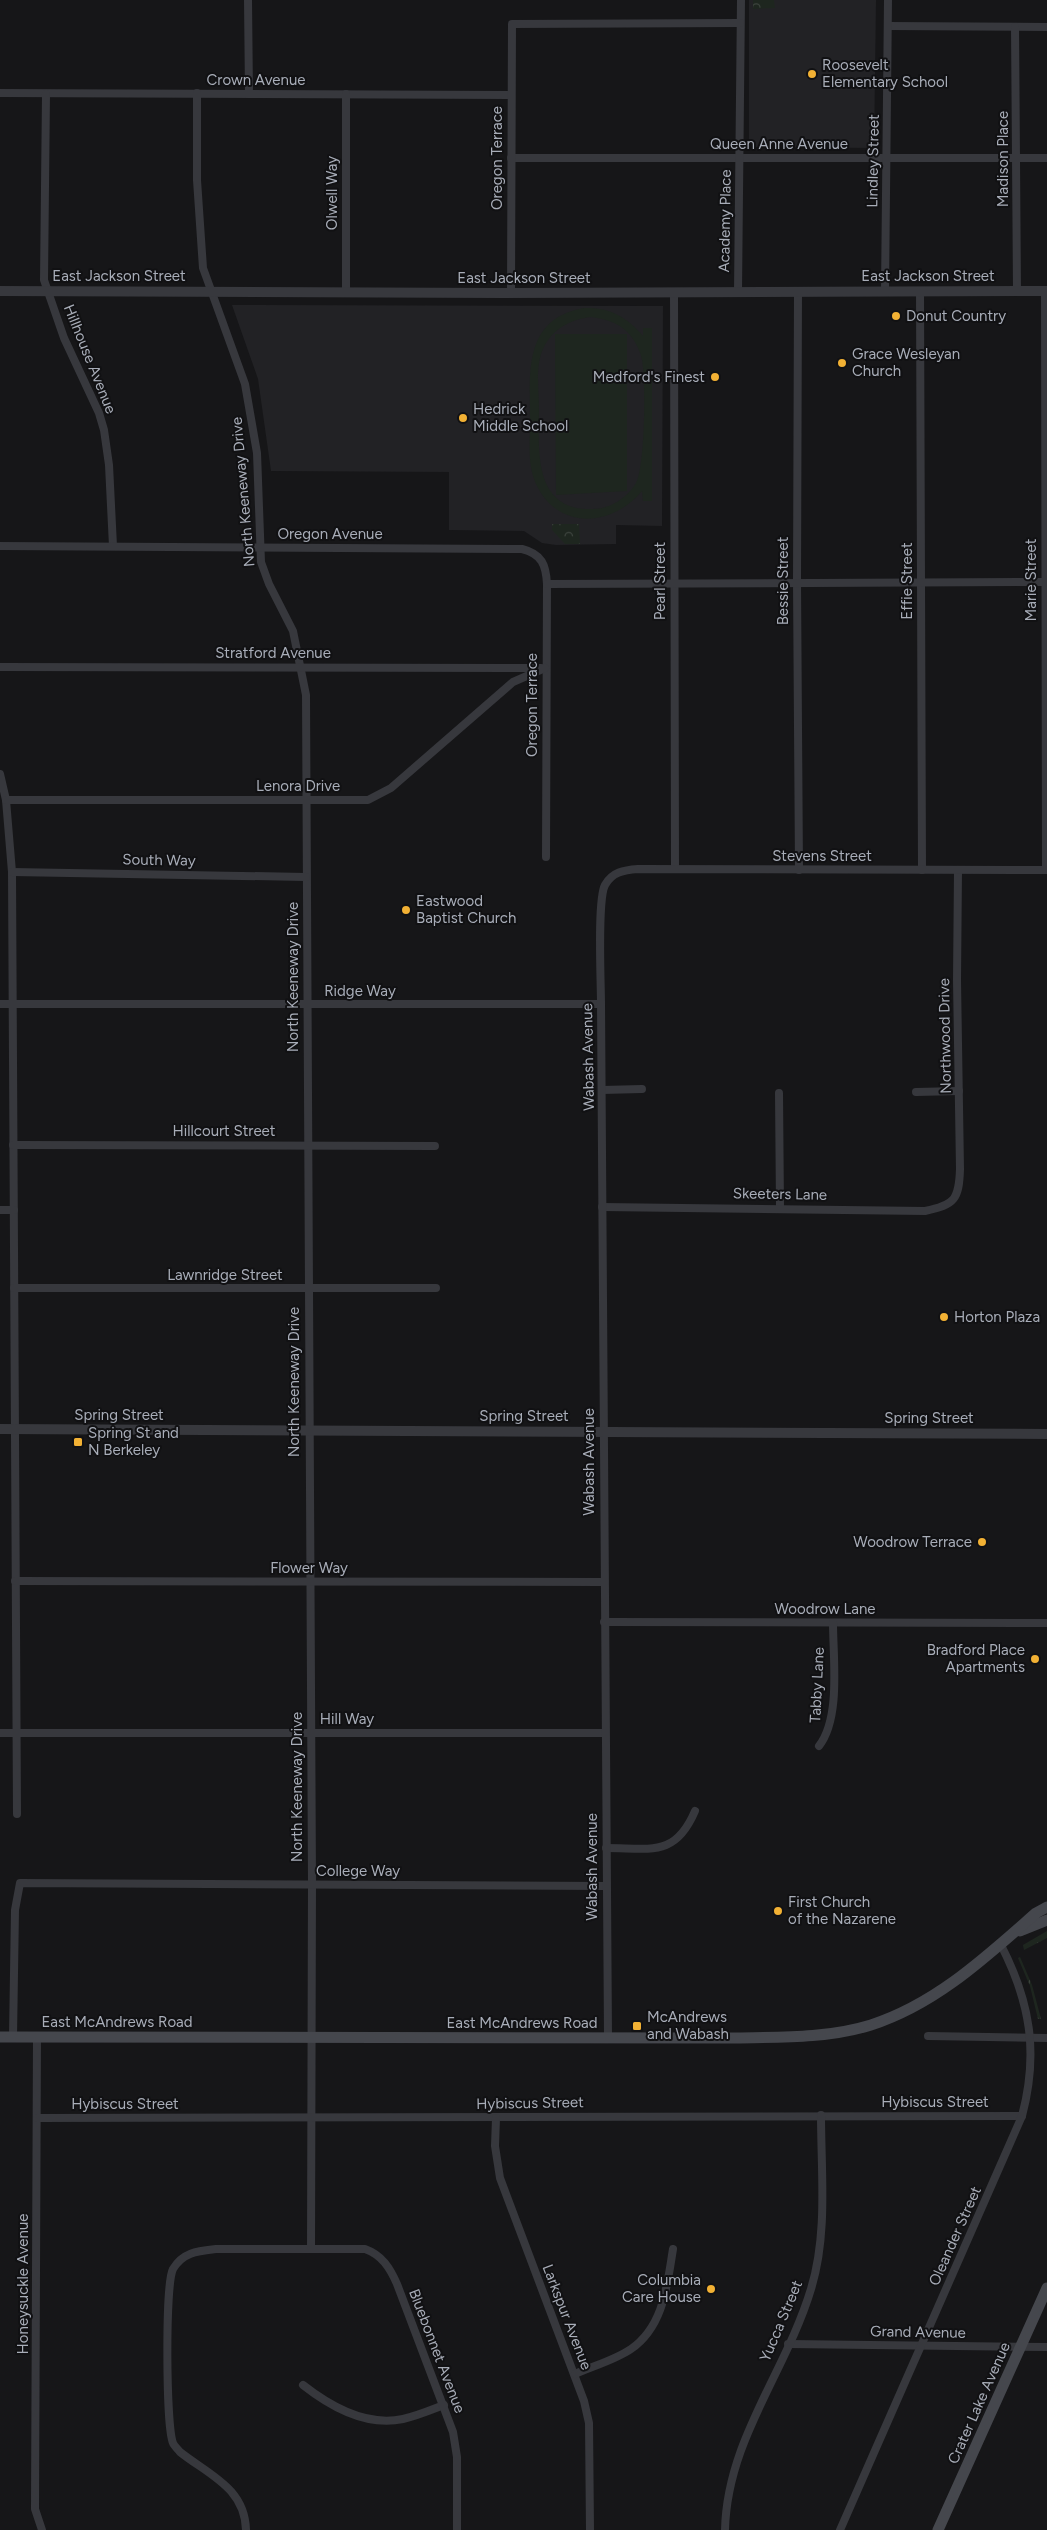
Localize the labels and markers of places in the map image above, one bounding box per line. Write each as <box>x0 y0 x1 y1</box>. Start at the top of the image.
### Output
place label: Roosevelt Elementary School <box>822 56 948 91</box>
marker: Roosevelt Elementary School <box>806 68 818 80</box>
place label: Donut Country <box>906 307 1006 325</box>
marker: Donut Country <box>890 310 902 322</box>
place label: Grace Wesleyan Church <box>852 345 960 380</box>
marker: Grace Wesleyan Church <box>836 357 848 369</box>
place label: Medford's Finest <box>593 368 705 386</box>
marker: Medford's Finest <box>709 371 721 383</box>
place label: Hedrick Middle School <box>473 400 568 435</box>
marker: Hedrick Middle School <box>457 412 469 424</box>
place label: Eastwood Baptist Church <box>416 892 516 927</box>
marker: Eastwood Baptist Church <box>400 904 412 916</box>
place label: Horton Plaza <box>954 1308 1040 1326</box>
marker: Horton Plaza <box>938 1311 950 1323</box>
place label: Spring St and N Berkeley <box>88 1424 179 1459</box>
marker: Spring St and N Berkeley <box>72 1436 84 1448</box>
place label: Woodrow Terrace <box>853 1533 972 1551</box>
marker: Woodrow Terrace <box>976 1536 988 1548</box>
place label: Bradford Place Apartments <box>927 1641 1025 1676</box>
marker: Bradford Place Apartments <box>1029 1653 1041 1665</box>
place label: First Church of the Nazarene <box>788 1893 896 1928</box>
marker: First Church of the Nazarene <box>772 1905 784 1917</box>
place label: McAndrews and Wabash <box>647 2008 729 2043</box>
marker: McAndrews and Wabash <box>631 2020 643 2032</box>
place label: Columbia Care House <box>622 2271 701 2306</box>
marker: Columbia Care House <box>705 2283 717 2295</box>

